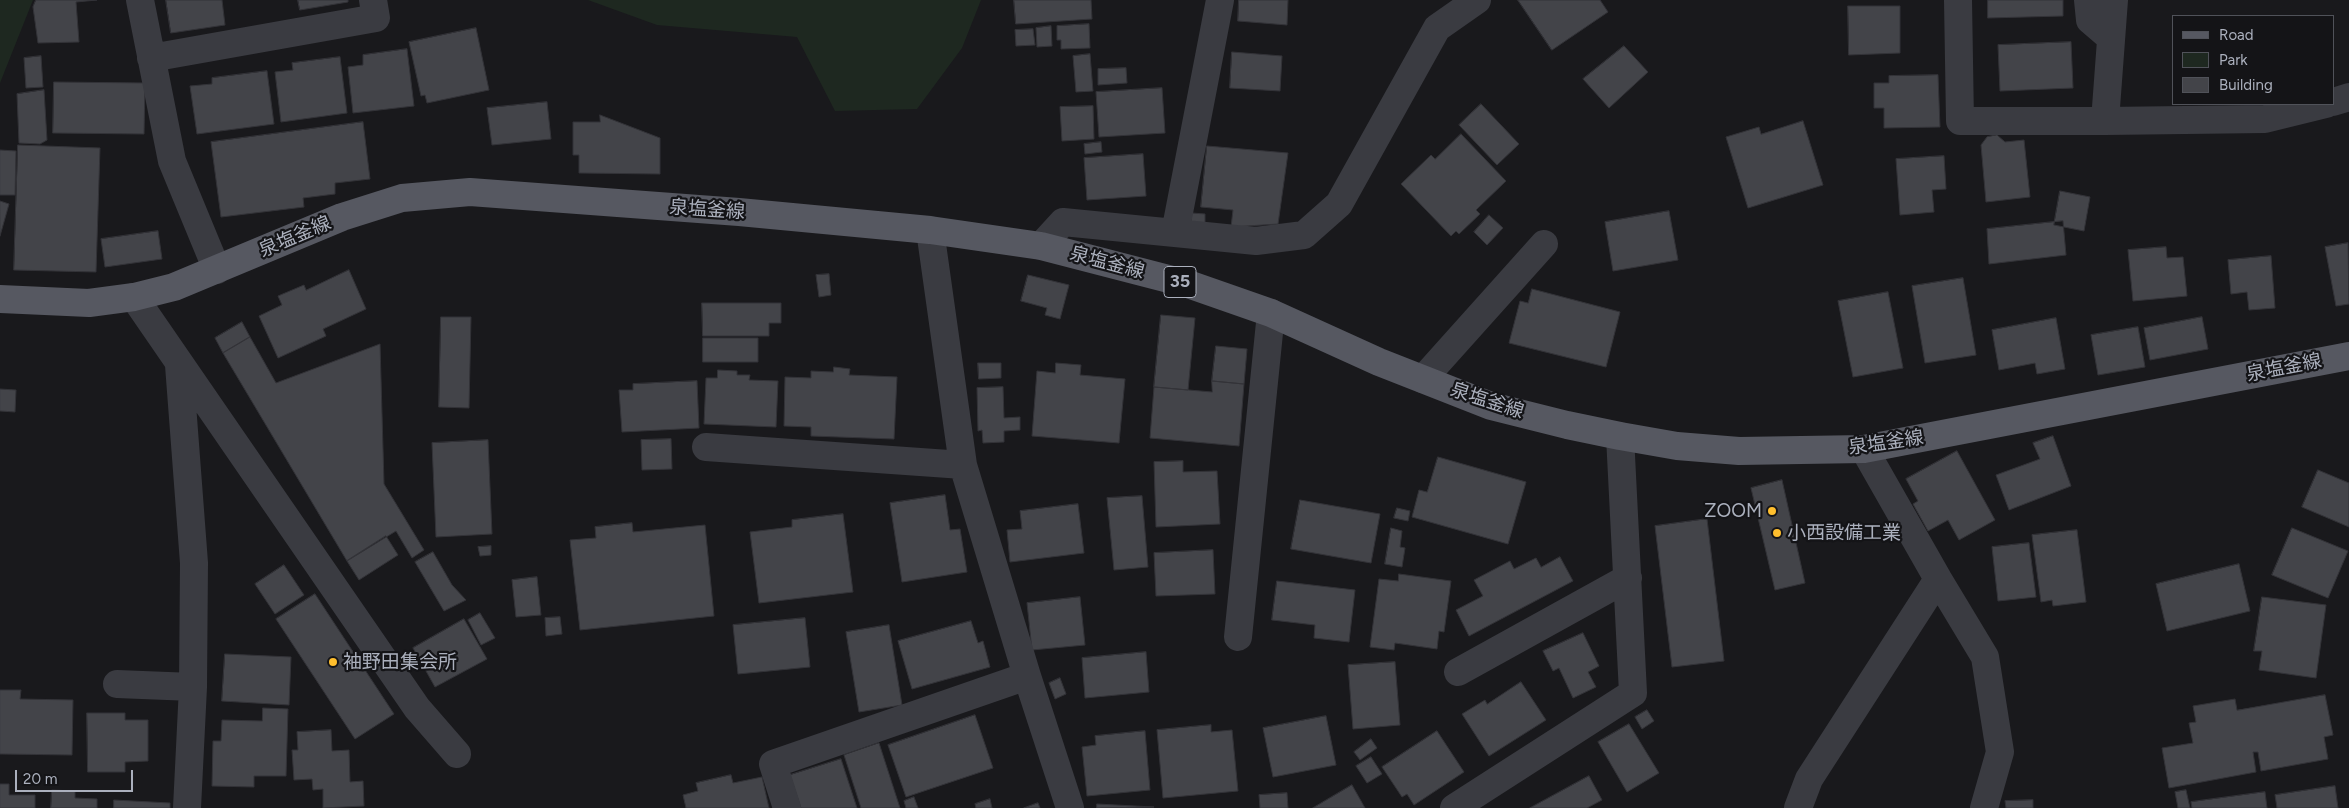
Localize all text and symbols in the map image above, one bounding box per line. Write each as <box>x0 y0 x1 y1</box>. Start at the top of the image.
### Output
legend <box>2172 15 2334 105</box>
text: Road <box>2219 26 2254 44</box>
text: Park <box>2219 51 2248 69</box>
text: Building <box>2219 76 2273 94</box>
street label: 泉塩釜線 <box>668 196 746 224</box>
street label: 泉塩釜線 <box>256 212 334 262</box>
street label: 泉塩釜線 <box>1067 242 1147 284</box>
road number: 35 <box>1164 266 1196 298</box>
street label: 泉塩釜線 <box>2245 350 2323 386</box>
street label: 泉塩釜線 <box>1447 378 1527 424</box>
street label: 泉塩釜線 <box>1847 426 1925 460</box>
place label: ZOOM <box>1704 500 1762 522</box>
marker: ZOOM <box>1766 505 1778 517</box>
place label: 小西設備工業 <box>1787 522 1901 544</box>
marker: 小西設備工業 <box>1771 527 1783 539</box>
place label: 袖野田集会所 <box>343 651 457 673</box>
marker: 袖野田集会所 <box>327 656 339 668</box>
scale bar <box>18 760 135 792</box>
text: 20 m <box>23 770 57 788</box>

